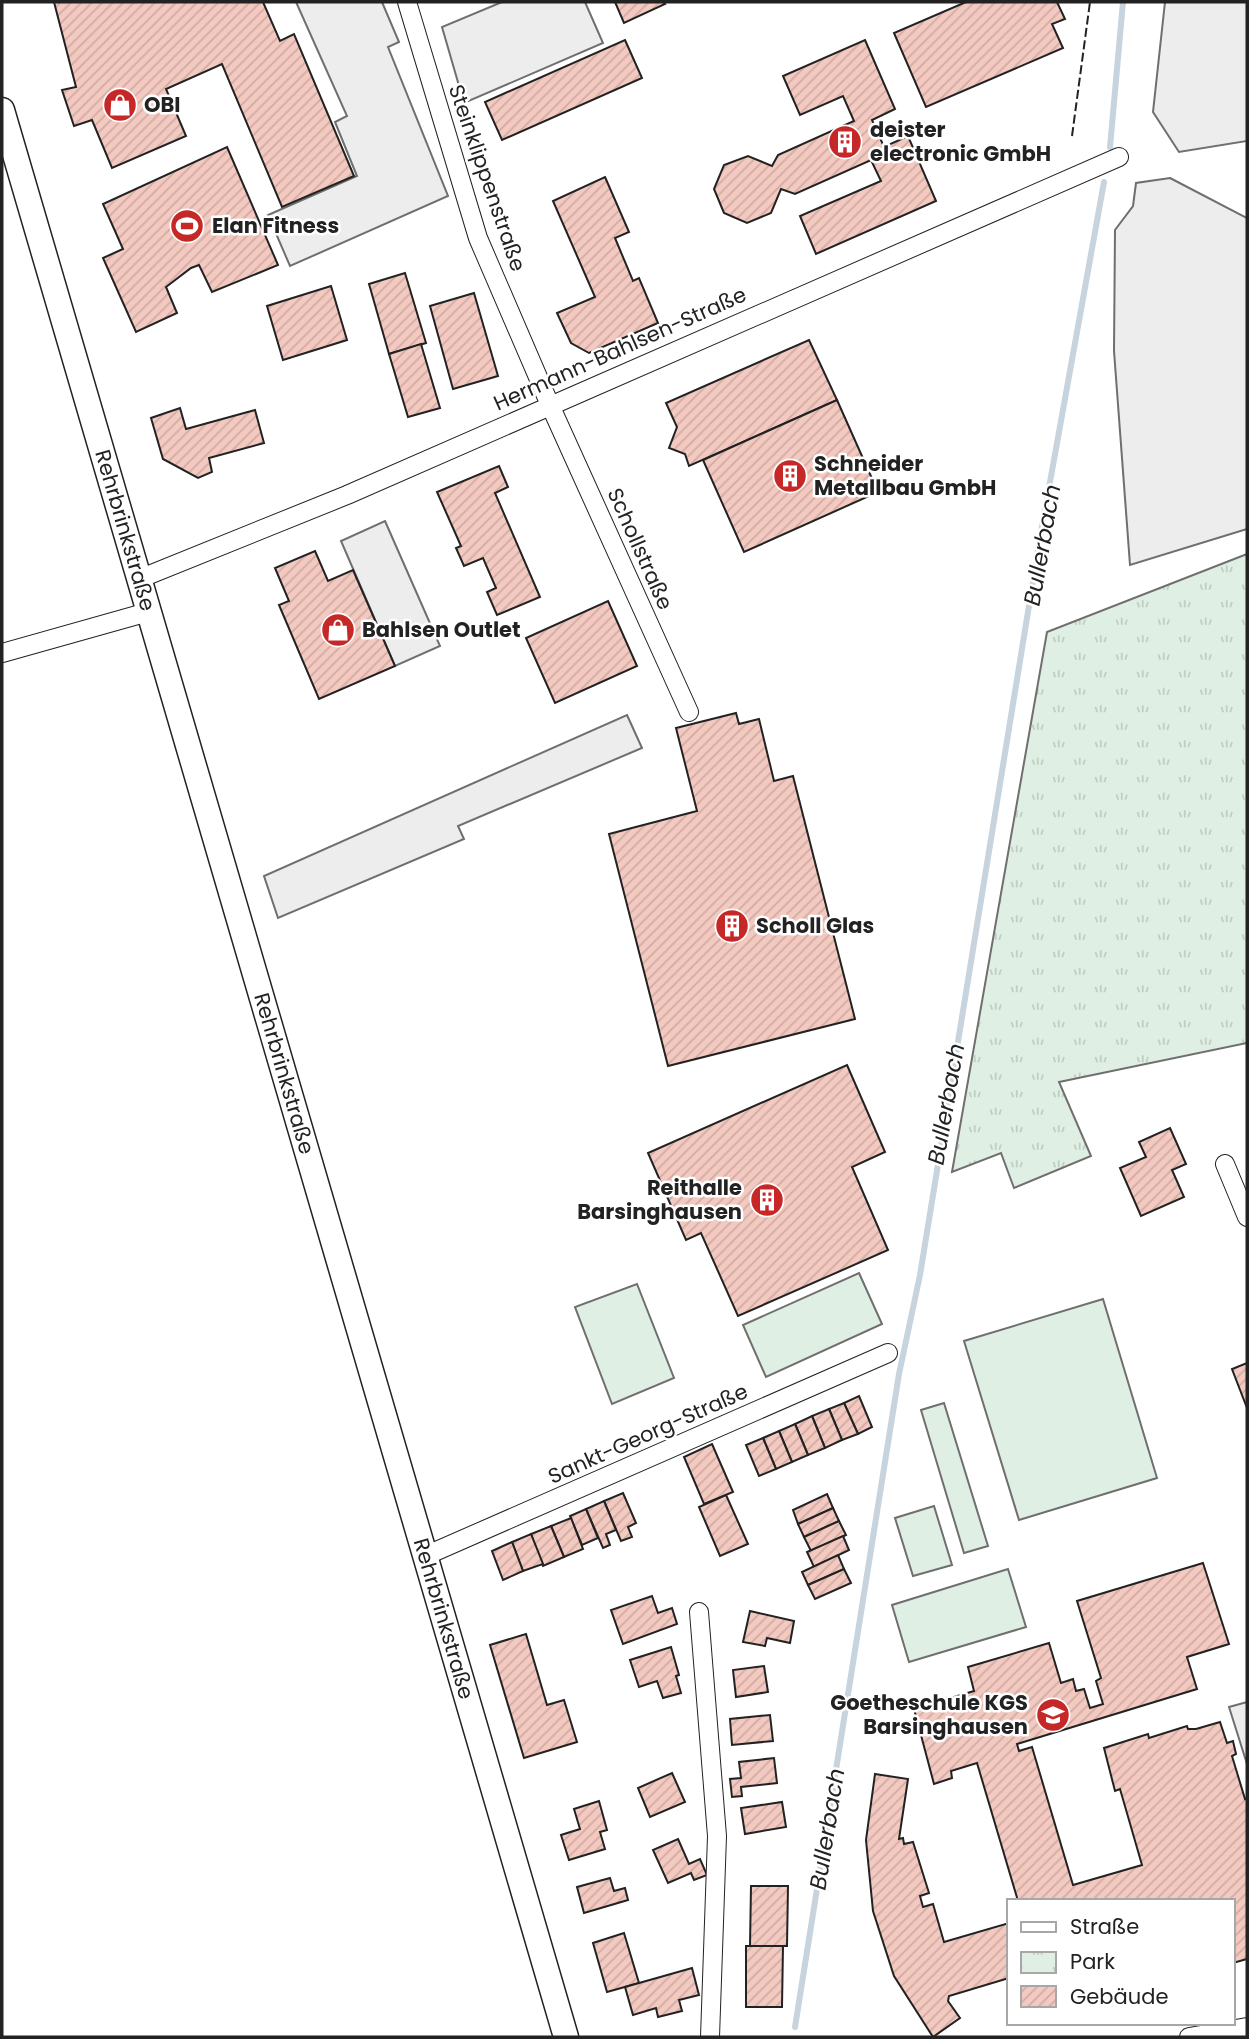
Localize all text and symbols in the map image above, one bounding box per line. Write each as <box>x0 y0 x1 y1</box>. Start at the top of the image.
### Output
street label: Steinklippenstraße <box>442 81 533 275</box>
shop icon: OBI <box>101 86 139 124</box>
place label: OBI <box>144 90 181 119</box>
place label: deister electronic GmbH <box>870 115 1051 168</box>
building icon: deister electronic GmbH <box>826 123 864 161</box>
sports icon: Elan Fitness <box>168 207 206 245</box>
place label: Elan Fitness <box>212 211 339 240</box>
street label: Hermann-Bahlsen-Straße <box>489 280 751 417</box>
street label: Rehrbrinkstraße <box>88 446 163 614</box>
place label: Schneider Metallbau GmbH <box>814 449 996 502</box>
building icon: Schneider Metallbau GmbH <box>771 457 809 495</box>
water label: Bullerbach <box>1016 482 1068 608</box>
street label: Schollstraße <box>601 483 680 614</box>
shop icon: Bahlsen Outlet <box>319 611 357 649</box>
place label: Bahlsen Outlet <box>362 615 521 644</box>
building icon: Scholl Glas <box>713 907 751 945</box>
place label: Scholl Glas <box>756 911 874 940</box>
street label: Rehrbrinkstraße <box>247 989 322 1157</box>
water label: Bullerbach <box>920 1041 972 1167</box>
place label: Reithalle Barsinghausen <box>577 1173 742 1226</box>
building icon: Reithalle Barsinghausen <box>748 1181 786 1219</box>
street label: Sankt-Georg-Straße <box>543 1376 752 1491</box>
street label: Rehrbrinkstraße <box>407 1535 481 1703</box>
place label: Goetheschule KGS Barsinghausen <box>830 1688 1028 1741</box>
school or university icon: Goetheschule KGS Barsinghausen <box>1034 1696 1072 1734</box>
water label: Bullerbach <box>802 1766 852 1892</box>
legend <box>1007 1899 1235 2025</box>
text: Straße <box>1070 1912 1139 1941</box>
text: Park <box>1070 1947 1115 1976</box>
text: Gebäude <box>1070 1982 1168 2011</box>

